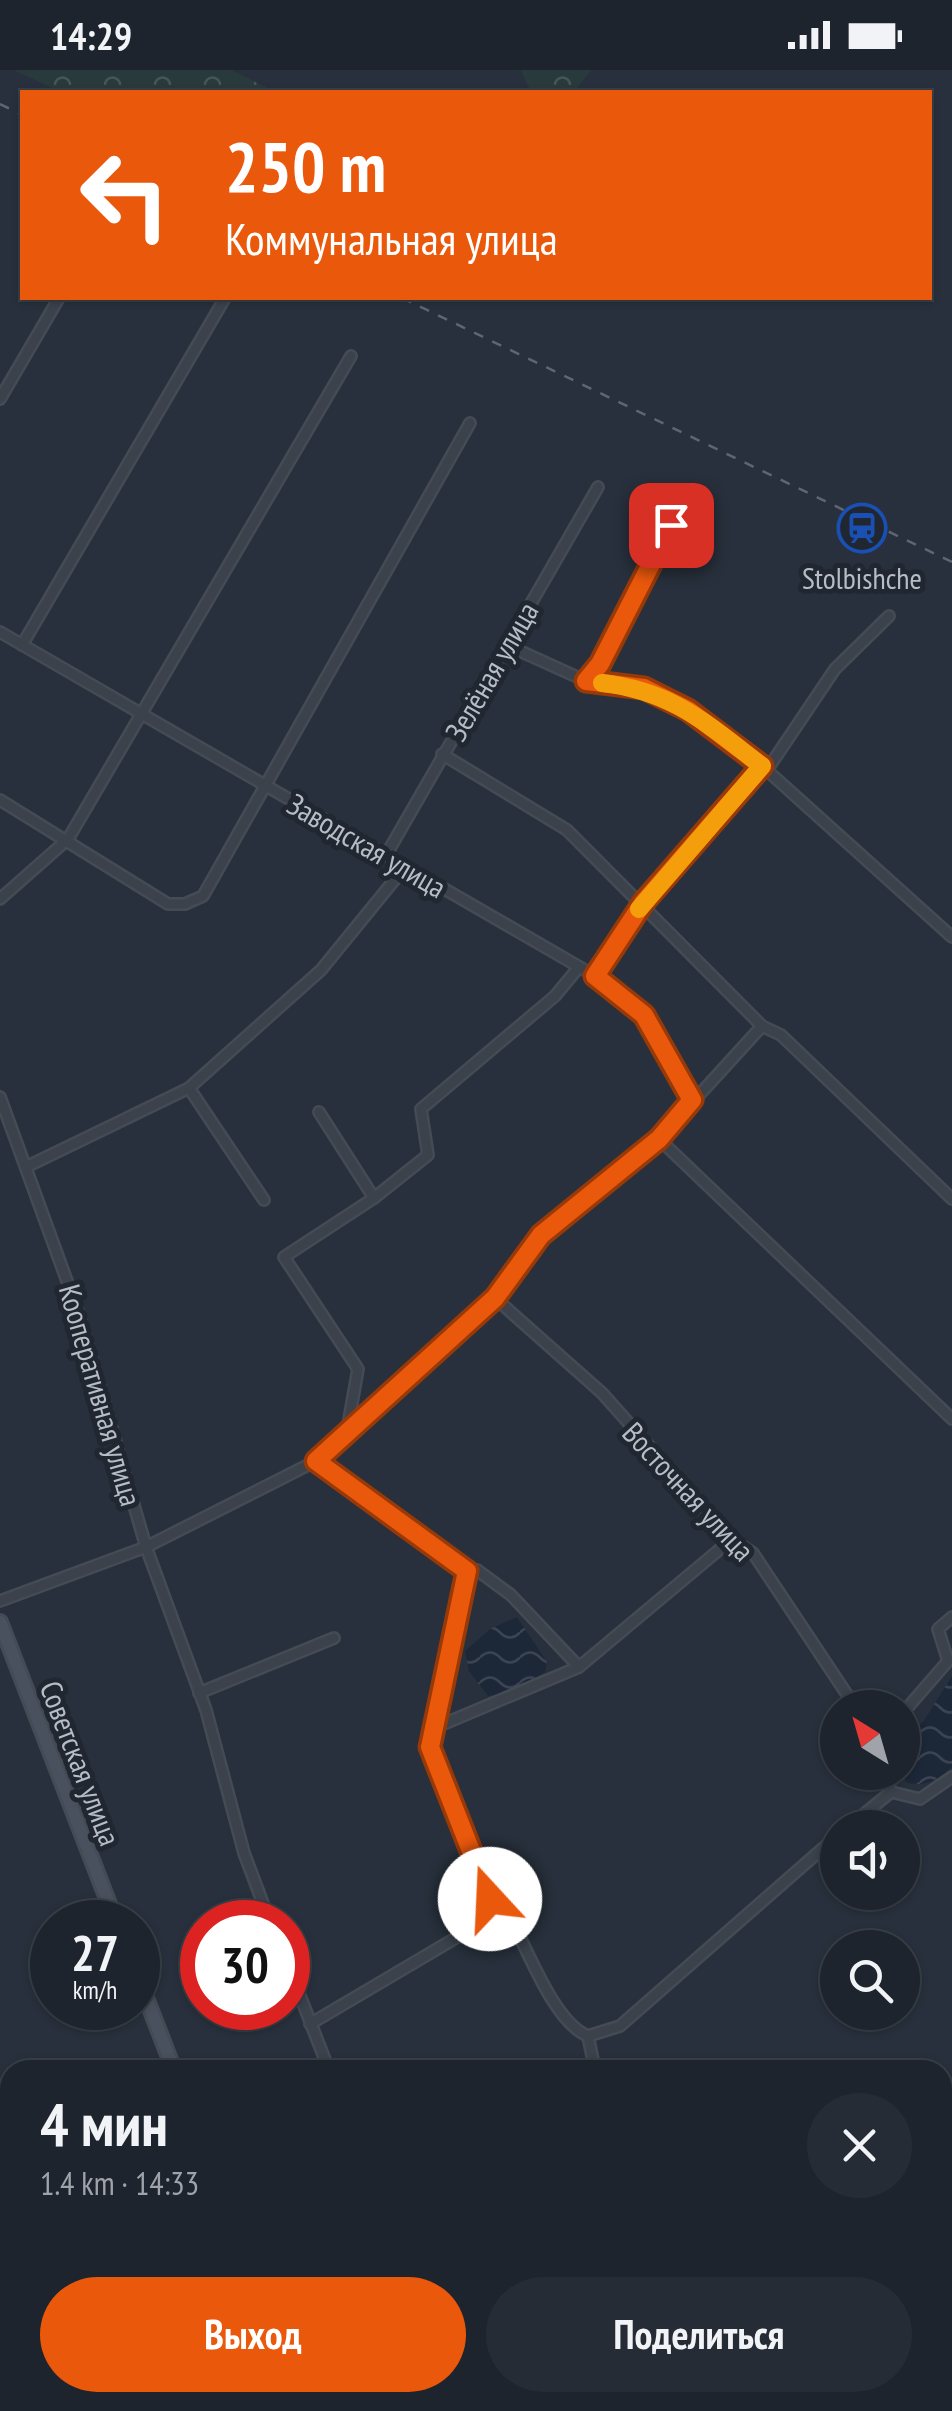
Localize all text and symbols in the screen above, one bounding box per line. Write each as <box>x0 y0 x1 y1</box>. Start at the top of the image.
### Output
text: 14:29 <box>50 11 132 60</box>
text: 250 m <box>225 121 386 211</box>
icon: left <box>60 130 190 260</box>
text: Коммунальная улица <box>225 209 558 267</box>
pin <box>629 483 714 568</box>
icon: arrive <box>644 498 699 553</box>
station icon: Stolbishche <box>836 502 888 554</box>
place label: Stolbishche <box>802 558 922 597</box>
street label: Зелёная улица <box>436 595 546 747</box>
street label: Заводская улица <box>281 784 453 906</box>
street label: Кооперативная улица <box>51 1280 151 1510</box>
street label: Восточная улица <box>615 1413 763 1569</box>
street label: Советская улица <box>32 1675 130 1851</box>
north arrow <box>820 1690 920 1790</box>
map controls <box>820 1690 920 2030</box>
button: sound <box>820 1810 920 1910</box>
position arrow <box>438 1847 542 1951</box>
speed limit sign: 30 <box>180 1900 310 2030</box>
text: 27 <box>71 1920 119 1985</box>
button: search <box>820 1930 920 2030</box>
text: km/h <box>73 1974 117 2006</box>
text: 4 мин <box>40 2085 168 2163</box>
button: close <box>807 2093 912 2198</box>
text: 1.4 km · 14:33 <box>40 2162 199 2204</box>
button: Выход <box>40 2277 466 2392</box>
button: Поделиться <box>486 2277 912 2392</box>

